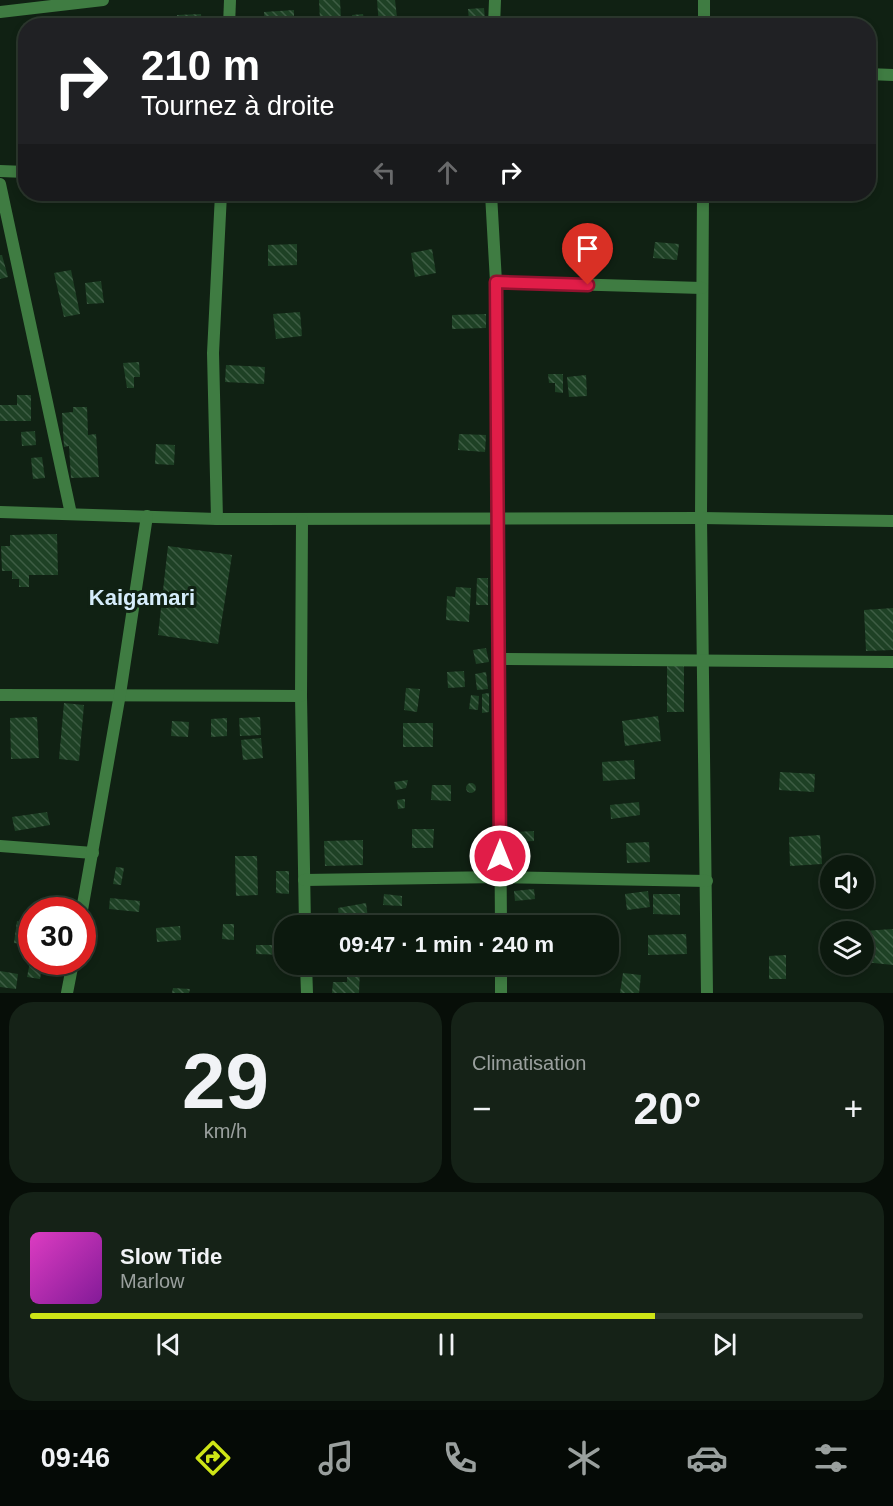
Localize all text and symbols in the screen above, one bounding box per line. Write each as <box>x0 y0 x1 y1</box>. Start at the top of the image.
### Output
icon: right <box>42 42 120 120</box>
text: 210 m <box>141 42 260 89</box>
text: Tournez à droite <box>141 91 335 121</box>
icon: left <box>368 156 401 189</box>
icon: ahead <box>431 156 464 189</box>
icon: right <box>494 156 527 189</box>
pin <box>562 223 613 285</box>
icon: arrive <box>571 232 604 265</box>
district label: Kaigamari <box>89 585 195 610</box>
position arrow <box>468 824 532 888</box>
map controls <box>820 855 874 975</box>
button: sound <box>820 855 874 909</box>
speed limit sign: 30 <box>18 897 96 975</box>
button: layers <box>820 921 874 975</box>
text: 09:47 · 1 min · 240 m <box>339 932 554 957</box>
text: 29 <box>182 1037 269 1125</box>
text: Climatisation <box>472 1052 586 1074</box>
text: 20° <box>633 1083 702 1134</box>
text: − <box>472 1090 491 1127</box>
text: + <box>844 1090 863 1127</box>
text: km/h <box>204 1120 247 1142</box>
text: Slow Tide <box>120 1244 222 1269</box>
text: Marlow <box>120 1270 184 1292</box>
icon: previous <box>152 1328 185 1361</box>
icon: pause <box>430 1328 463 1361</box>
icon: next <box>708 1328 741 1361</box>
icon: directions <box>192 1437 234 1479</box>
icon: music <box>315 1437 357 1479</box>
icon: phone <box>439 1437 481 1479</box>
icon: climate <box>563 1437 605 1479</box>
icon: car <box>686 1437 728 1479</box>
icon: filters <box>810 1437 852 1479</box>
text: 09:46 <box>41 1443 110 1473</box>

